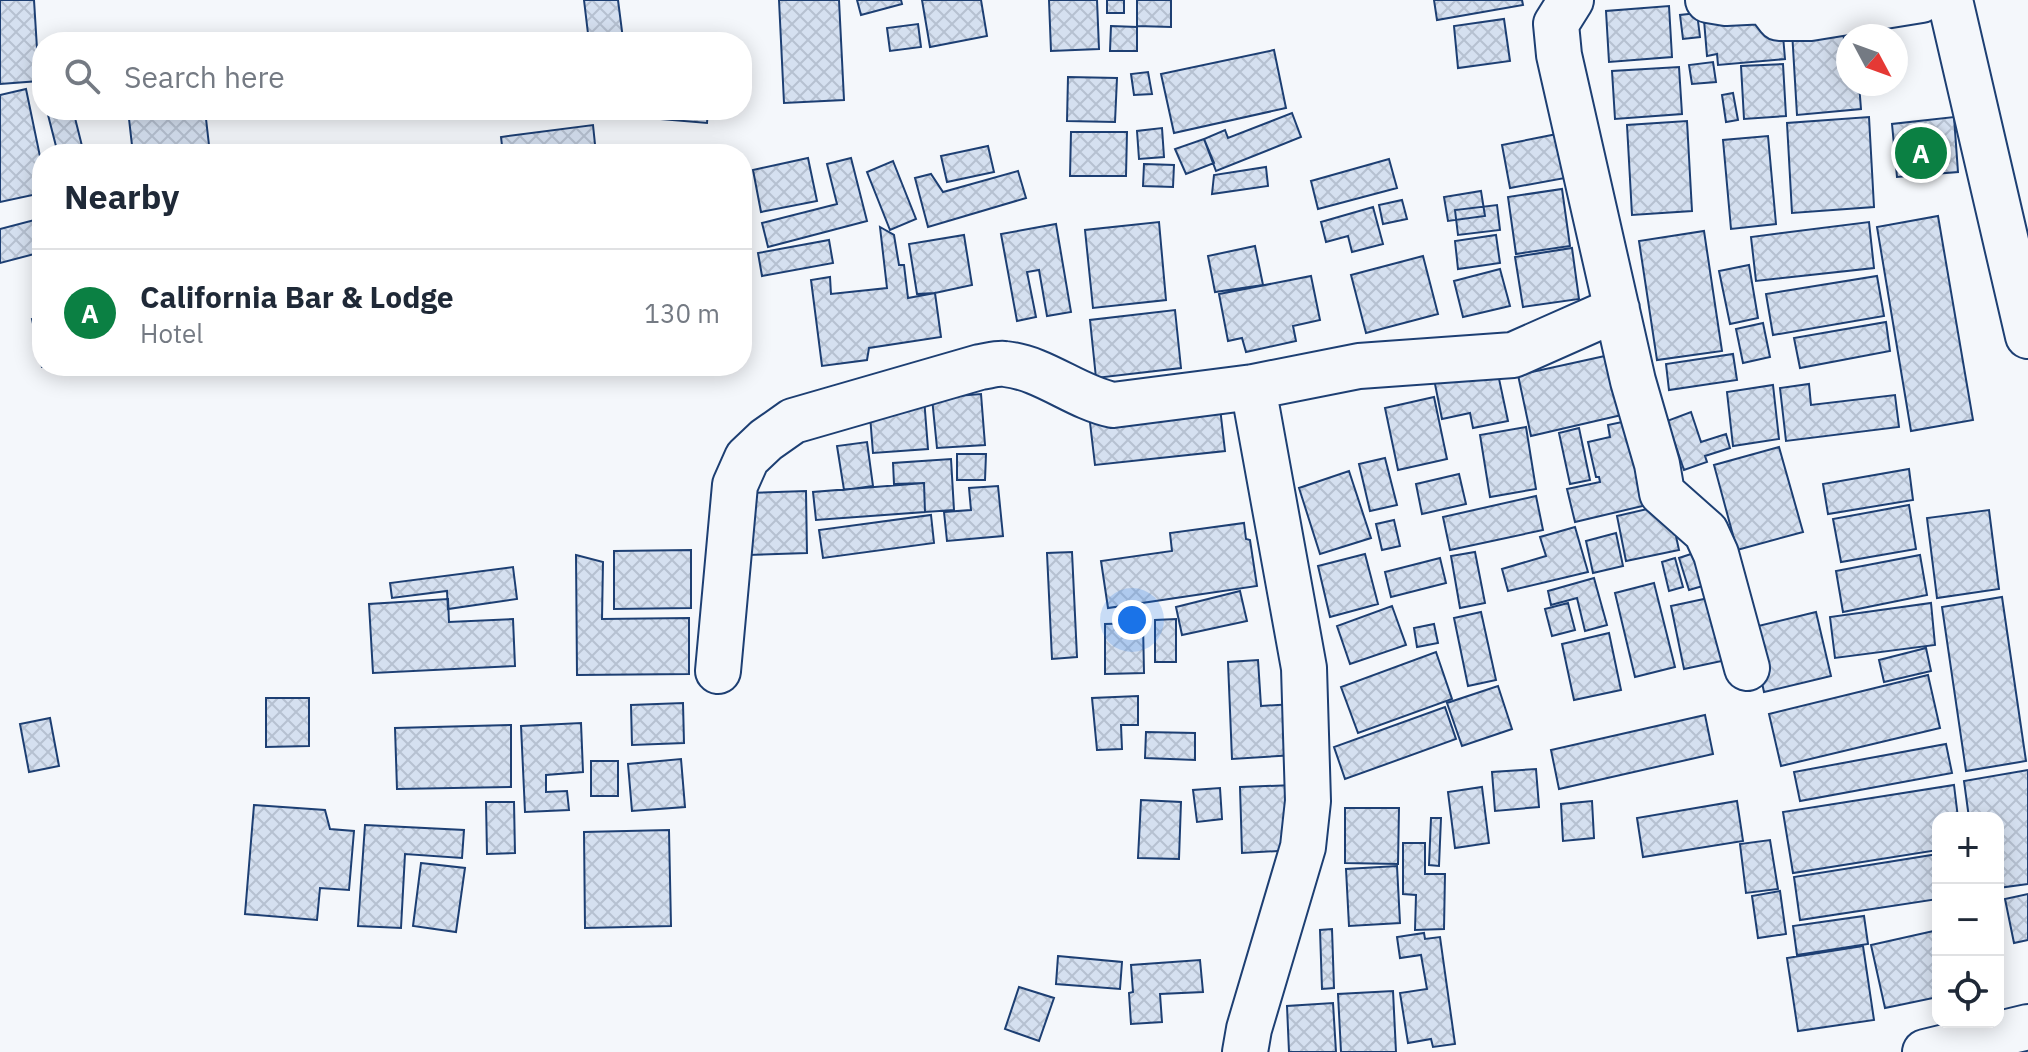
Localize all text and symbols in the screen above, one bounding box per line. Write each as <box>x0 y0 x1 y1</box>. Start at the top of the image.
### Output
north arrow <box>1836 24 1908 96</box>
search box <box>32 32 752 120</box>
icon: search <box>60 54 104 98</box>
text: Search here <box>124 57 285 96</box>
pin: A <box>1895 123 1947 183</box>
text: Nearby <box>64 174 179 218</box>
text: California Bar & Lodge <box>140 277 454 316</box>
text: A <box>81 296 99 330</box>
text: 130 m <box>644 296 720 330</box>
text: Hotel <box>140 316 203 350</box>
your location <box>1112 600 1152 640</box>
map controls <box>1932 812 2004 1028</box>
button: + <box>1932 812 2004 884</box>
button: − <box>1932 884 2004 956</box>
button: locate <box>1932 956 2004 1028</box>

